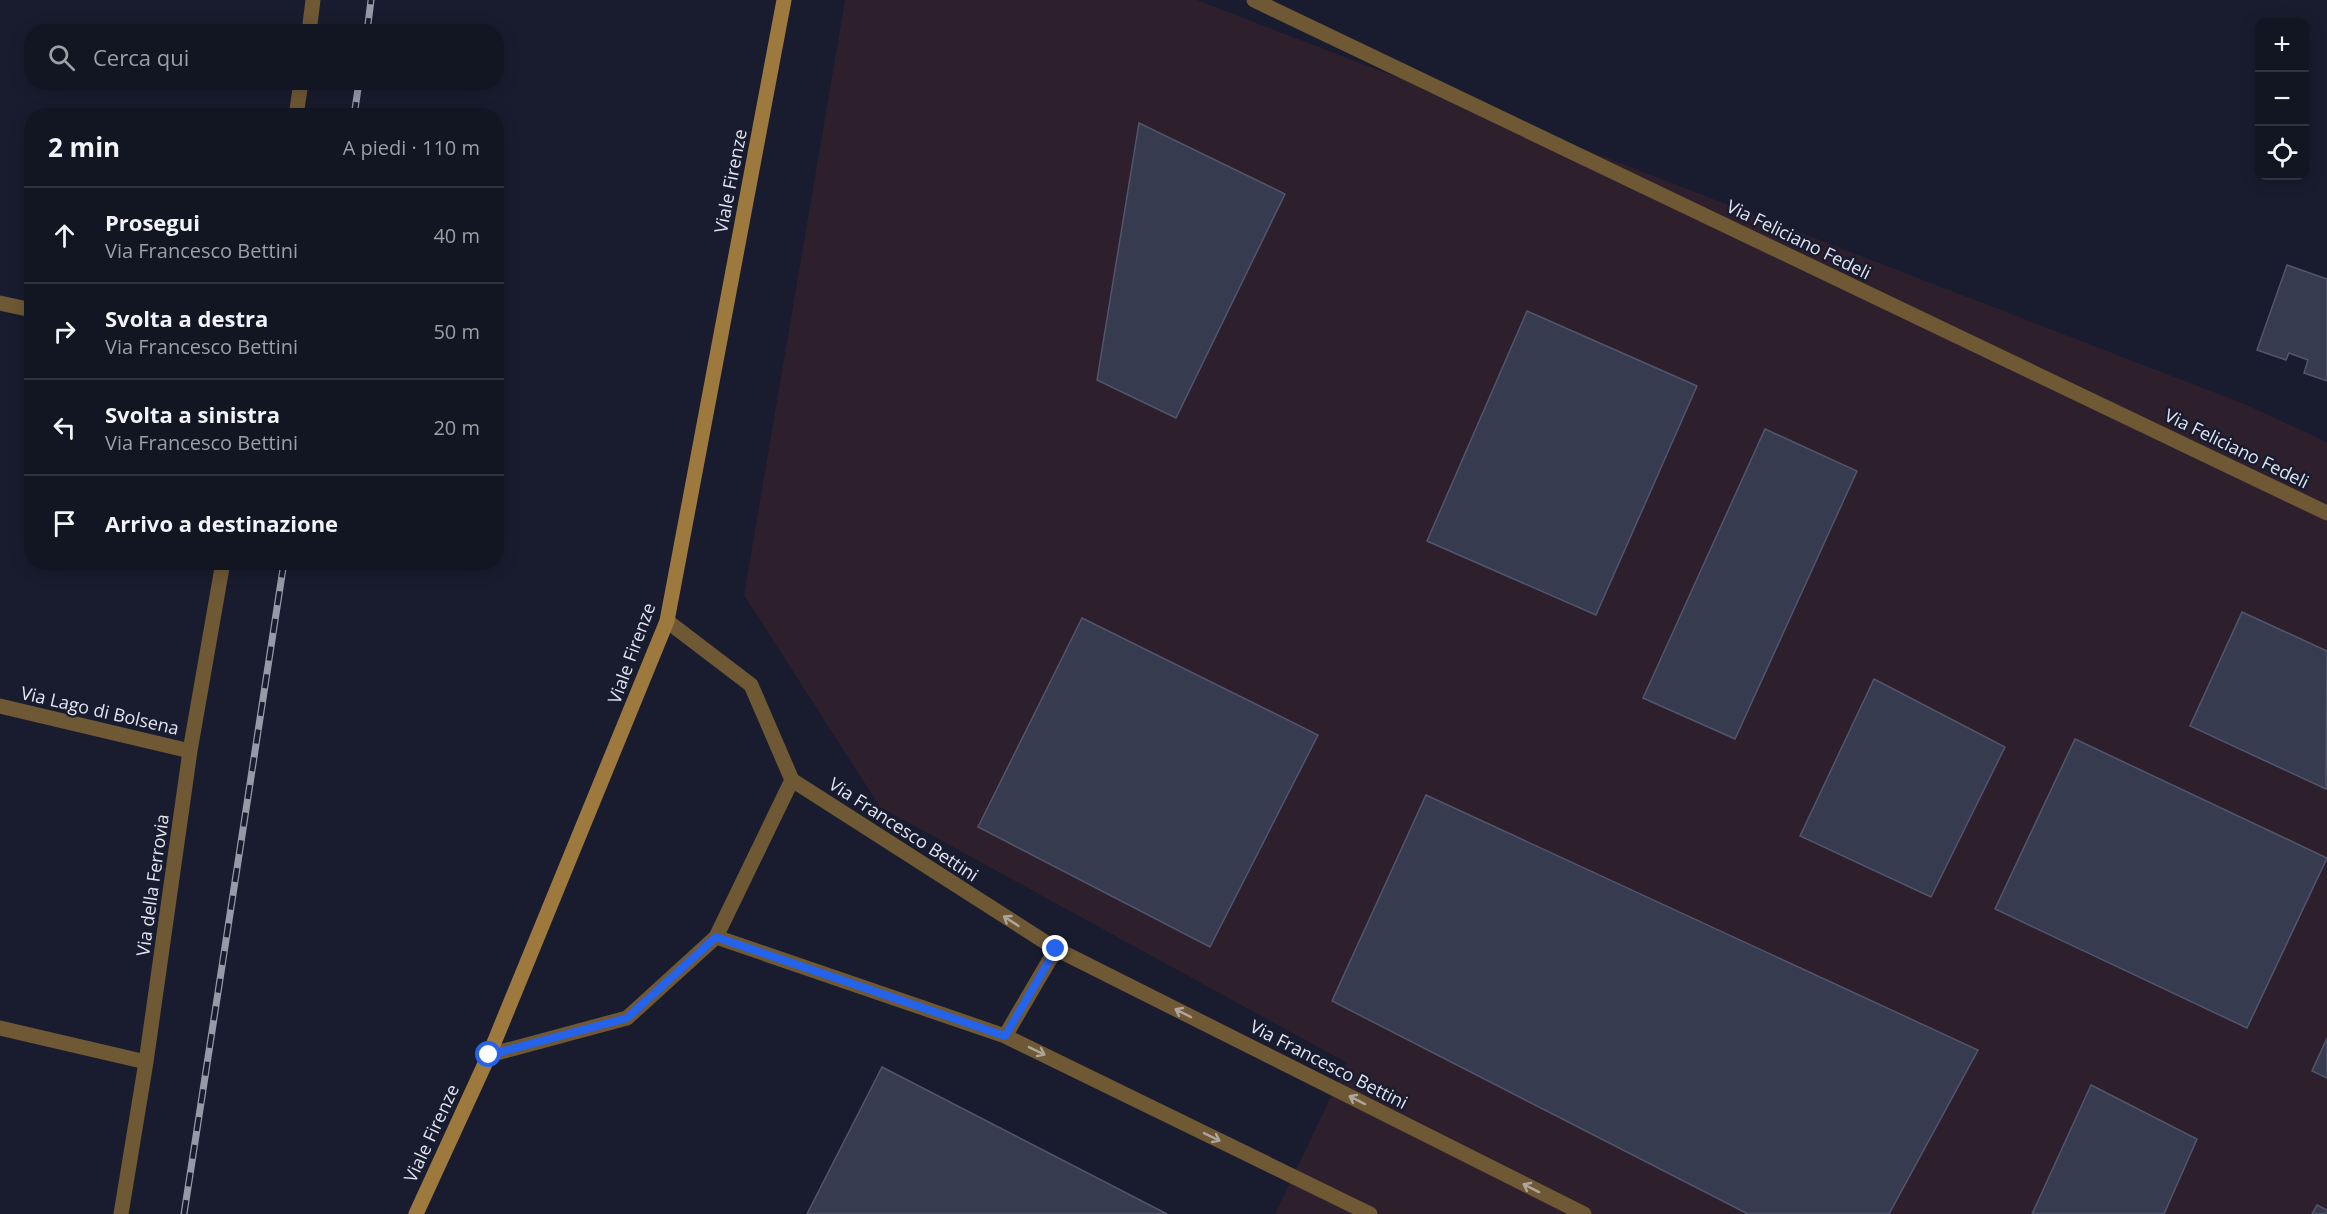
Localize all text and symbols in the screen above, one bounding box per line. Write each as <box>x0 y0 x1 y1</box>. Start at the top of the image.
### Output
map controls <box>2255 18 2309 180</box>
button: + <box>2255 18 2309 72</box>
search box <box>24 24 504 90</box>
icon: search <box>45 41 78 74</box>
text: Cerca qui <box>93 42 189 72</box>
button: − <box>2255 72 2309 126</box>
button: locate <box>2255 126 2309 180</box>
street label: Viale Firenze <box>708 127 752 235</box>
text: 2 min <box>48 129 120 165</box>
text: A piedi · 110 m <box>343 134 480 161</box>
street label: Via Feliciano Fedeli <box>1723 194 1875 284</box>
text: Prosegui <box>105 207 200 237</box>
icon: ahead <box>48 219 81 252</box>
text: 40 m <box>433 222 480 249</box>
text: Via Francesco Bettini <box>105 237 298 264</box>
text: Svolta a destra <box>105 303 268 333</box>
icon: right <box>48 315 81 348</box>
text: 50 m <box>433 318 480 345</box>
text: Via Francesco Bettini <box>105 333 298 360</box>
text: Svolta a sinistra <box>105 399 280 429</box>
street label: Via Feliciano Fedeli <box>2161 403 2313 493</box>
icon: left <box>48 411 81 444</box>
text: 20 m <box>433 414 480 441</box>
text: Via Francesco Bettini <box>105 429 298 456</box>
icon: arrive <box>48 507 81 540</box>
text: Arrivo a destinazione <box>105 508 338 538</box>
street label: Viale Firenze <box>602 599 660 707</box>
street label: Via Lago di Bolsena <box>19 680 181 740</box>
street label: Via Francesco Bettini <box>825 772 983 886</box>
street label: Via della Ferrovia <box>130 812 174 958</box>
one-way arrow <box>1003 914 1020 926</box>
route end <box>1042 935 1068 961</box>
one-way arrow <box>1174 1006 1192 1018</box>
street label: Via Francesco Bettini <box>1246 1014 1412 1114</box>
route start <box>475 1041 501 1067</box>
one-way arrow <box>1028 1046 1046 1058</box>
street label: Viale Firenze <box>398 1080 464 1186</box>
one-way arrow <box>1348 1094 1366 1106</box>
one-way arrow <box>1203 1132 1221 1143</box>
one-way arrow <box>1523 1181 1541 1193</box>

